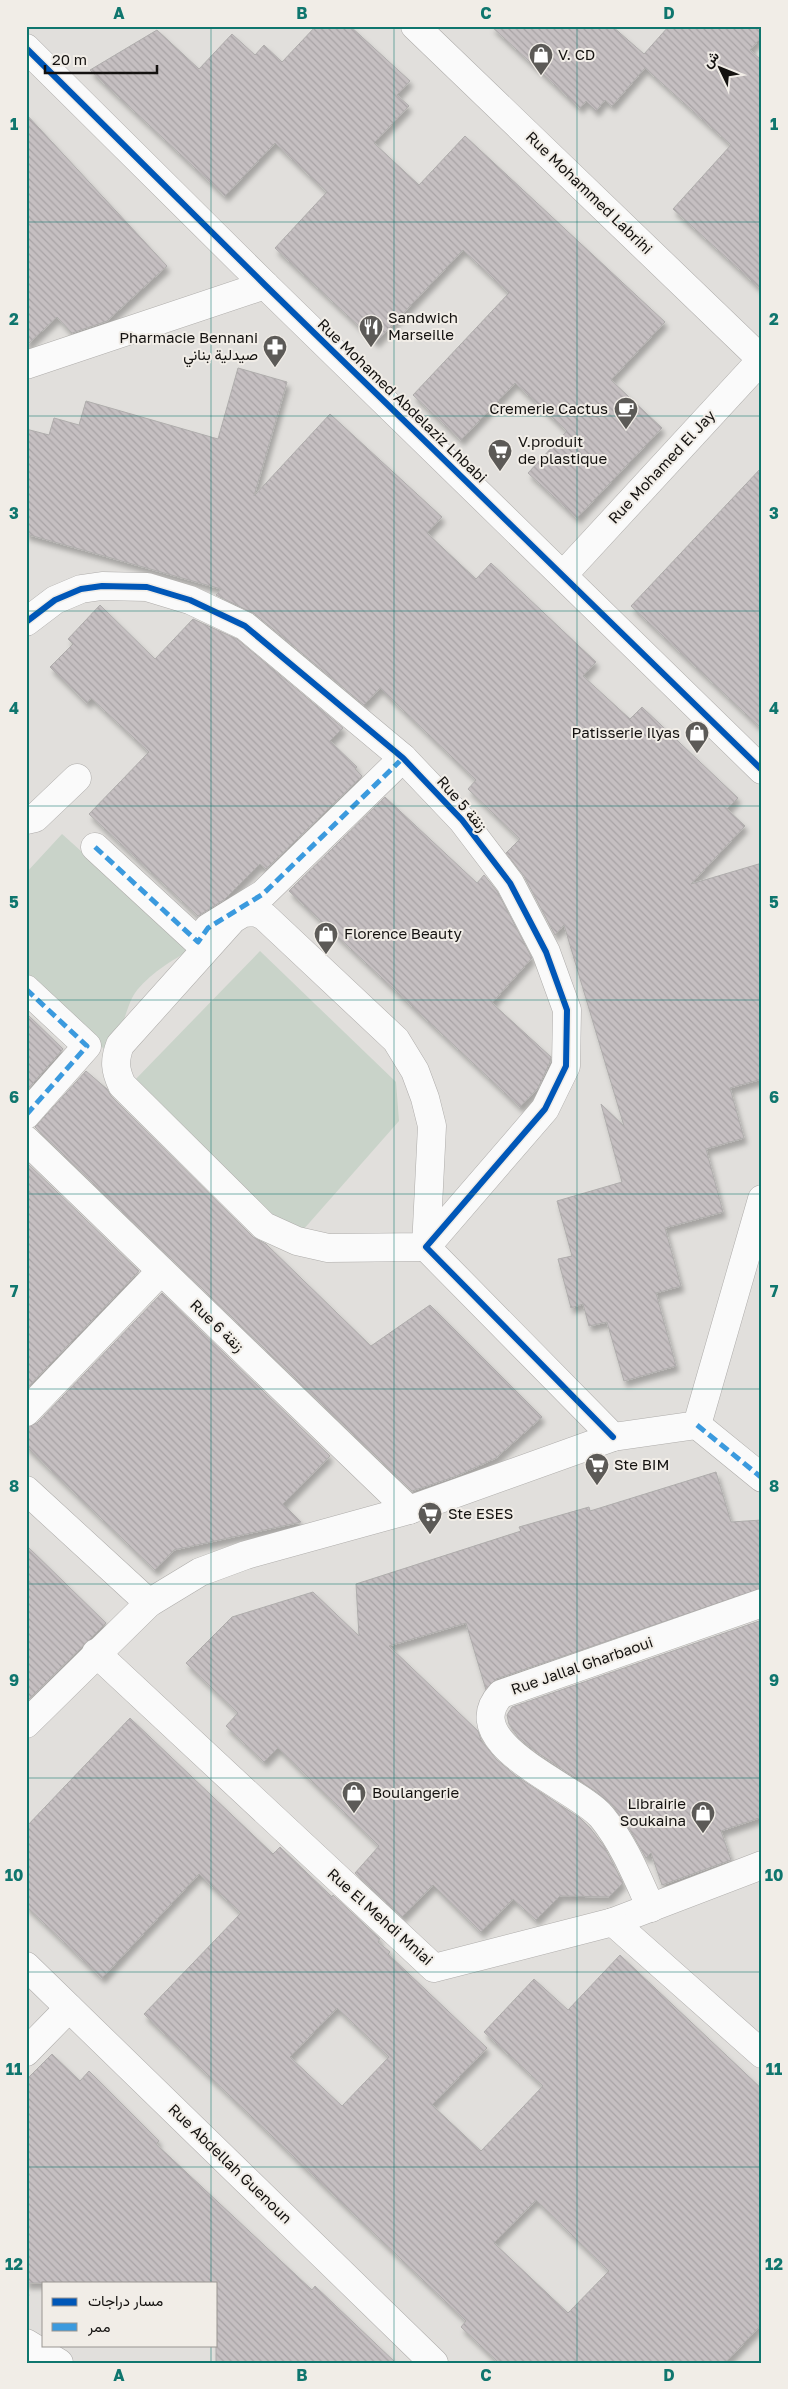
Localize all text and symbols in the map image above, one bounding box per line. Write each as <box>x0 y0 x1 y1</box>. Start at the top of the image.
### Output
text: A <box>113 3 125 23</box>
text: B <box>296 3 308 23</box>
text: C <box>480 3 492 23</box>
text: D <box>663 3 675 23</box>
scale bar <box>45 42 158 74</box>
shop icon: V. CD <box>528 42 554 76</box>
north arrow <box>696 42 746 92</box>
place label: V. CD <box>558 45 595 63</box>
text: ش <box>698 47 723 71</box>
text: 20 m <box>52 50 87 68</box>
text: 1 <box>10 114 18 134</box>
text: 1 <box>770 114 778 134</box>
street label: Rue Mohammed Labrihi <box>523 127 657 257</box>
place label: Sandwich Marseille <box>388 308 458 343</box>
text: 2 <box>9 309 19 329</box>
text: 2 <box>769 309 779 329</box>
restaurant icon: Sandwich Marseille <box>358 314 384 348</box>
street label: Rue Mohamed Abdelaziz Lhbabi <box>314 315 491 486</box>
place label: Pharmacie Bennani صيدلية بناني <box>119 328 258 368</box>
pharmacy icon: Pharmacie Bennani صيدلية بناني <box>262 334 288 368</box>
cafe icon: Cremerie Cactus <box>613 396 639 430</box>
place label: Cremerie Cactus <box>489 399 608 417</box>
street label: Rue Mohamed El Jay <box>604 405 719 527</box>
place label: V.produit de plastique <box>518 432 607 467</box>
supermarket icon: V.produit de plastique <box>487 438 513 472</box>
text: 3 <box>9 503 19 523</box>
text: 3 <box>769 503 779 523</box>
text: 4 <box>9 698 19 718</box>
text: 4 <box>769 698 779 718</box>
shop icon: Patisserie Ilyas <box>684 720 710 754</box>
place label: Patisserie Ilyas <box>571 723 680 741</box>
street label: Rue 5 زنقة <box>433 772 492 835</box>
text: 5 <box>9 892 19 912</box>
text: 5 <box>769 892 779 912</box>
shop icon: Florence Beauty <box>313 921 339 955</box>
place label: Florence Beauty <box>344 924 462 942</box>
text: 6 <box>9 1087 19 1107</box>
text: 6 <box>769 1087 779 1107</box>
text: 7 <box>10 1281 19 1301</box>
text: 7 <box>770 1281 779 1301</box>
street label: Rue 6 زنقة <box>186 1295 248 1356</box>
supermarket icon: Ste BIM <box>584 1452 610 1486</box>
place label: Ste BIM <box>614 1455 669 1473</box>
text: 8 <box>9 1476 19 1496</box>
text: 8 <box>769 1476 779 1496</box>
supermarket icon: Ste ESES <box>417 1501 443 1535</box>
place label: Ste ESES <box>448 1504 513 1522</box>
street label: Rue Jallal Gharbaoui <box>508 1632 655 1698</box>
text: 9 <box>9 1670 19 1690</box>
text: 9 <box>769 1670 779 1690</box>
shop icon: Boulangerie <box>341 1780 367 1814</box>
place label: Boulangerie <box>372 1783 459 1801</box>
place label: Librairie Soukaina <box>620 1794 686 1829</box>
shop icon: Librairie Soukaina <box>690 1800 716 1834</box>
street label: Rue El Mehdi Mniai <box>324 1864 437 1968</box>
text: 10 <box>5 1865 23 1885</box>
text: 10 <box>765 1865 783 1885</box>
text: 11 <box>6 2059 22 2079</box>
text: 11 <box>766 2059 782 2079</box>
street label: Rue Abdellah Guenoun <box>165 2100 296 2227</box>
text: 12 <box>5 2254 23 2274</box>
text: 12 <box>765 2254 783 2274</box>
legend <box>42 2282 218 2346</box>
text: مسار دراجات <box>88 2291 163 2310</box>
text: ممر <box>87 2317 110 2336</box>
text: A <box>113 2365 125 2385</box>
text: B <box>296 2365 308 2385</box>
text: C <box>480 2365 492 2385</box>
text: D <box>663 2365 675 2385</box>

